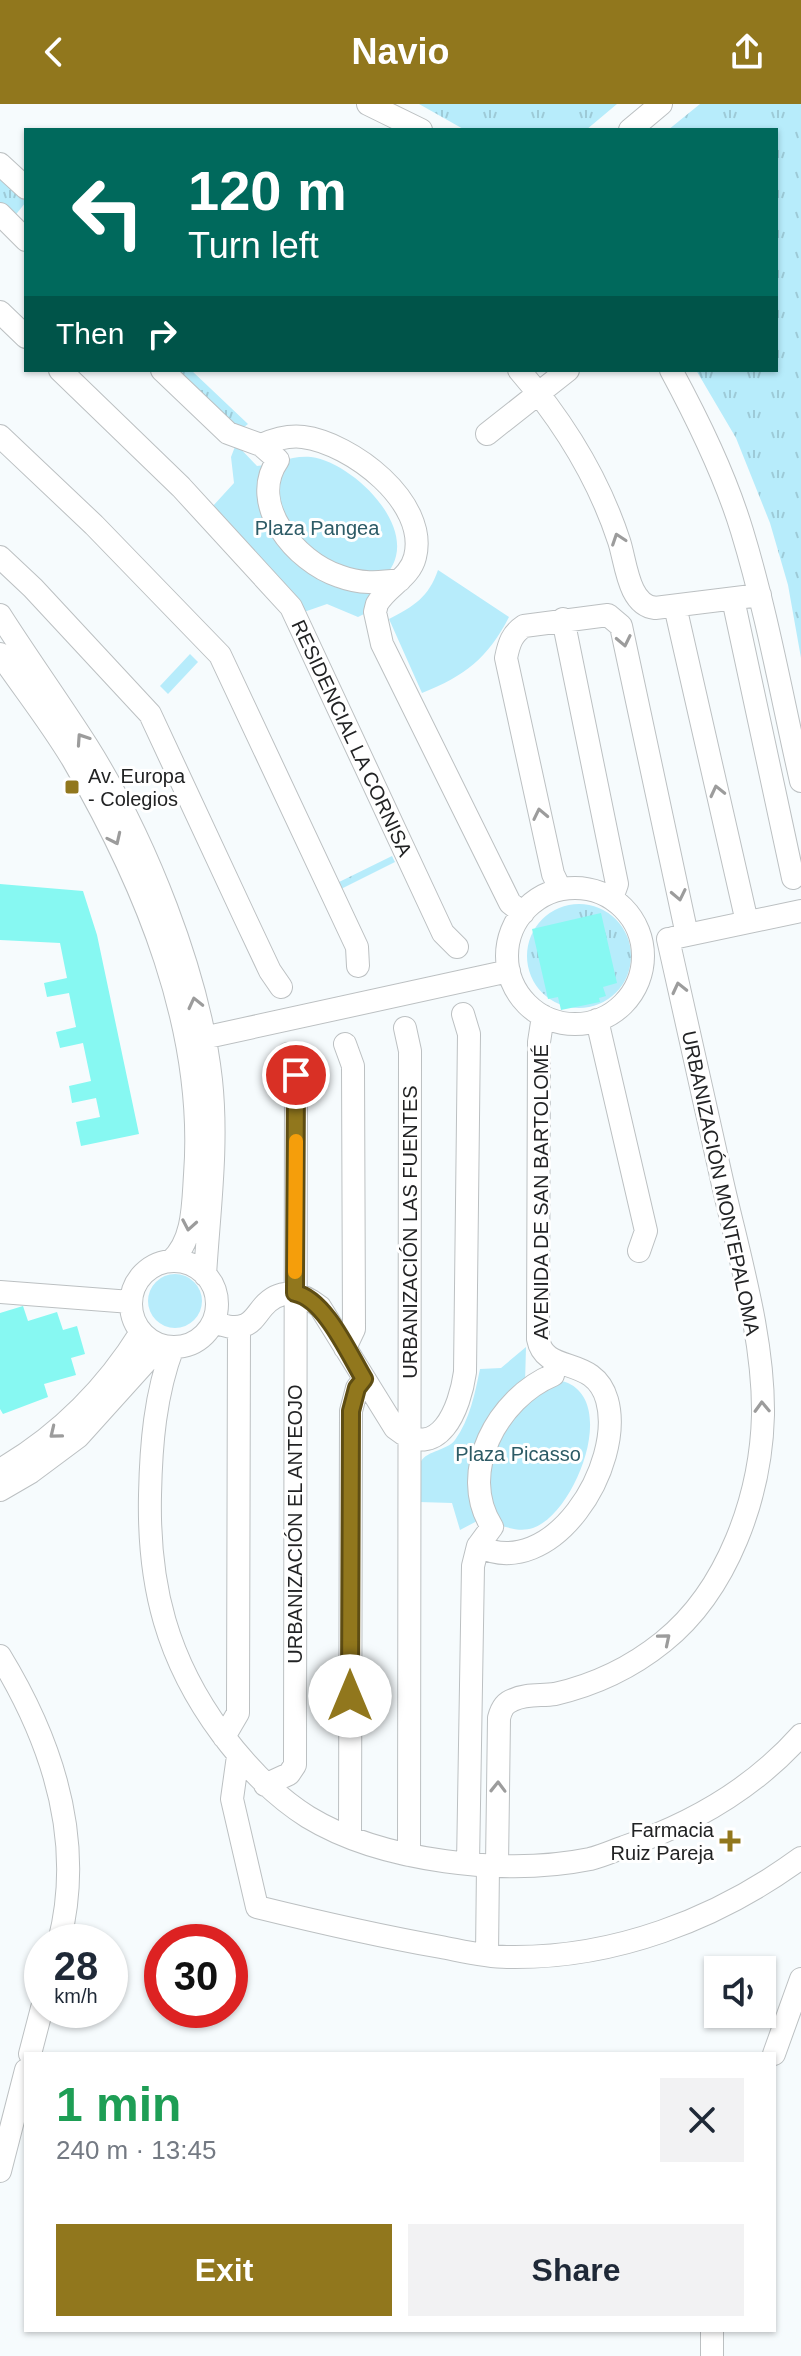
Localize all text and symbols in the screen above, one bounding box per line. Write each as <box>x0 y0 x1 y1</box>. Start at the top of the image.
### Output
icon: back <box>32 30 76 74</box>
icon: share <box>725 30 769 74</box>
text: Navio <box>351 31 450 72</box>
text: 120 m <box>188 159 347 222</box>
icon: left <box>56 160 160 264</box>
text: Turn left <box>188 225 319 266</box>
icon: right <box>140 312 184 356</box>
text: Then <box>56 317 124 350</box>
park label: Plaza Pangea <box>255 517 380 539</box>
one-way arrow <box>612 533 628 547</box>
street label: RESIDENCIAL LA CORNISA <box>287 616 417 860</box>
one-way arrow <box>615 633 632 647</box>
one-way arrow <box>77 733 92 748</box>
place label: Av. Europa - Colegios <box>88 765 186 810</box>
marker: Av. Europa - Colegios <box>63 778 81 796</box>
one-way arrow <box>709 785 726 799</box>
one-way arrow <box>532 808 549 821</box>
one-way arrow <box>105 831 121 845</box>
one-way arrow <box>670 887 687 901</box>
one-way arrow <box>671 981 688 995</box>
one-way arrow <box>187 996 204 1010</box>
street label: URBANIZACIÓN MONTEPALOMA <box>678 1029 764 1338</box>
pin <box>262 1041 330 1109</box>
street label: AVENIDA DE SAN BARTOLOMÉ <box>530 1044 552 1340</box>
icon: arrive <box>274 1053 318 1097</box>
street label: URBANIZACIÓN LAS FUENTES <box>399 1085 421 1379</box>
one-way arrow <box>182 1218 199 1231</box>
street label: URBANIZACIÓN EL ANTEOJO <box>284 1384 306 1664</box>
one-way arrow <box>753 1400 770 1413</box>
one-way arrow <box>49 1423 64 1437</box>
park label: Plaza Picasso <box>455 1443 581 1465</box>
one-way arrow <box>656 1635 671 1649</box>
position arrow <box>308 1654 392 1738</box>
one-way arrow <box>489 1780 507 1793</box>
place label: Farmacia Ruiz Pareja <box>611 1819 715 1864</box>
marker: Farmacia Ruiz Pareja <box>721 1832 739 1850</box>
speed limit sign: 30 <box>144 1924 248 2028</box>
text: 28 <box>54 1944 98 1988</box>
map controls <box>704 1956 776 2028</box>
button: sound <box>704 1956 776 2028</box>
text: km/h <box>54 1985 98 2007</box>
text: 1 min <box>56 2078 181 2131</box>
button: close <box>660 2078 744 2162</box>
text: 240 m · 13:45 <box>56 2135 216 2165</box>
button: Exit <box>56 2224 392 2316</box>
button: Share <box>408 2224 744 2316</box>

